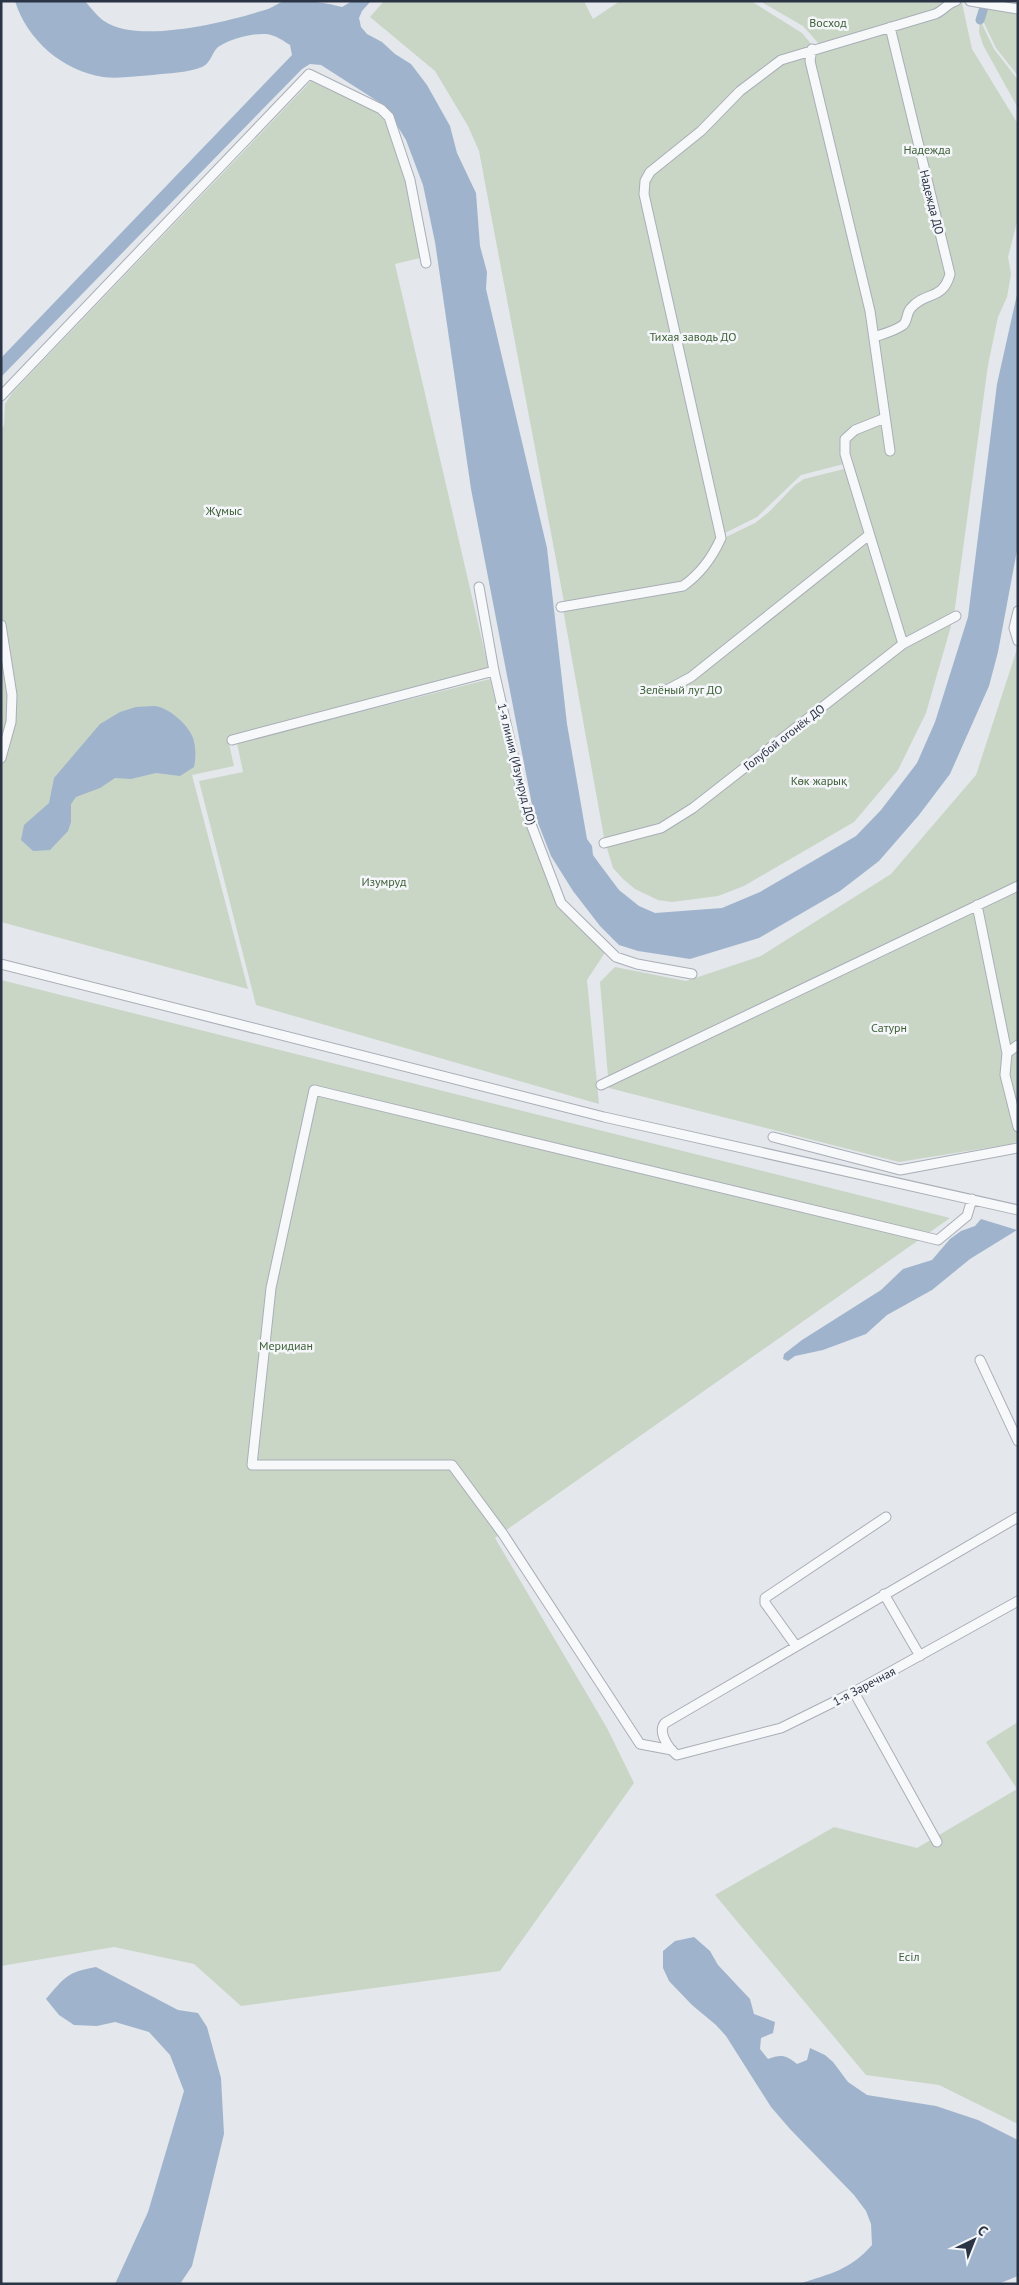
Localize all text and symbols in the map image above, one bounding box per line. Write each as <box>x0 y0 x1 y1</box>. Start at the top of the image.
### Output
park label: Восход <box>809 15 847 30</box>
park label: Надежда <box>903 142 951 157</box>
street label: Надежда ДО <box>917 168 947 236</box>
park label: Тихая заводь ДО <box>649 329 737 344</box>
park label: Жұмыс <box>205 503 243 518</box>
park label: Зелёный луг ДО <box>639 682 723 697</box>
street label: Голубой огонёк ДО <box>740 701 828 773</box>
street label: 1-я линия (Изумруд ДО) <box>495 702 539 826</box>
park label: Көк жарық <box>791 773 847 788</box>
park label: Изумруд <box>361 874 407 889</box>
park label: Сатурн <box>871 1020 907 1035</box>
park label: Меридиан <box>259 1338 313 1353</box>
street label: 1-я Заречная <box>830 1663 898 1709</box>
park label: Есіл <box>898 1949 920 1964</box>
north arrow <box>949 2215 999 2265</box>
text: С <box>974 2221 992 2240</box>

